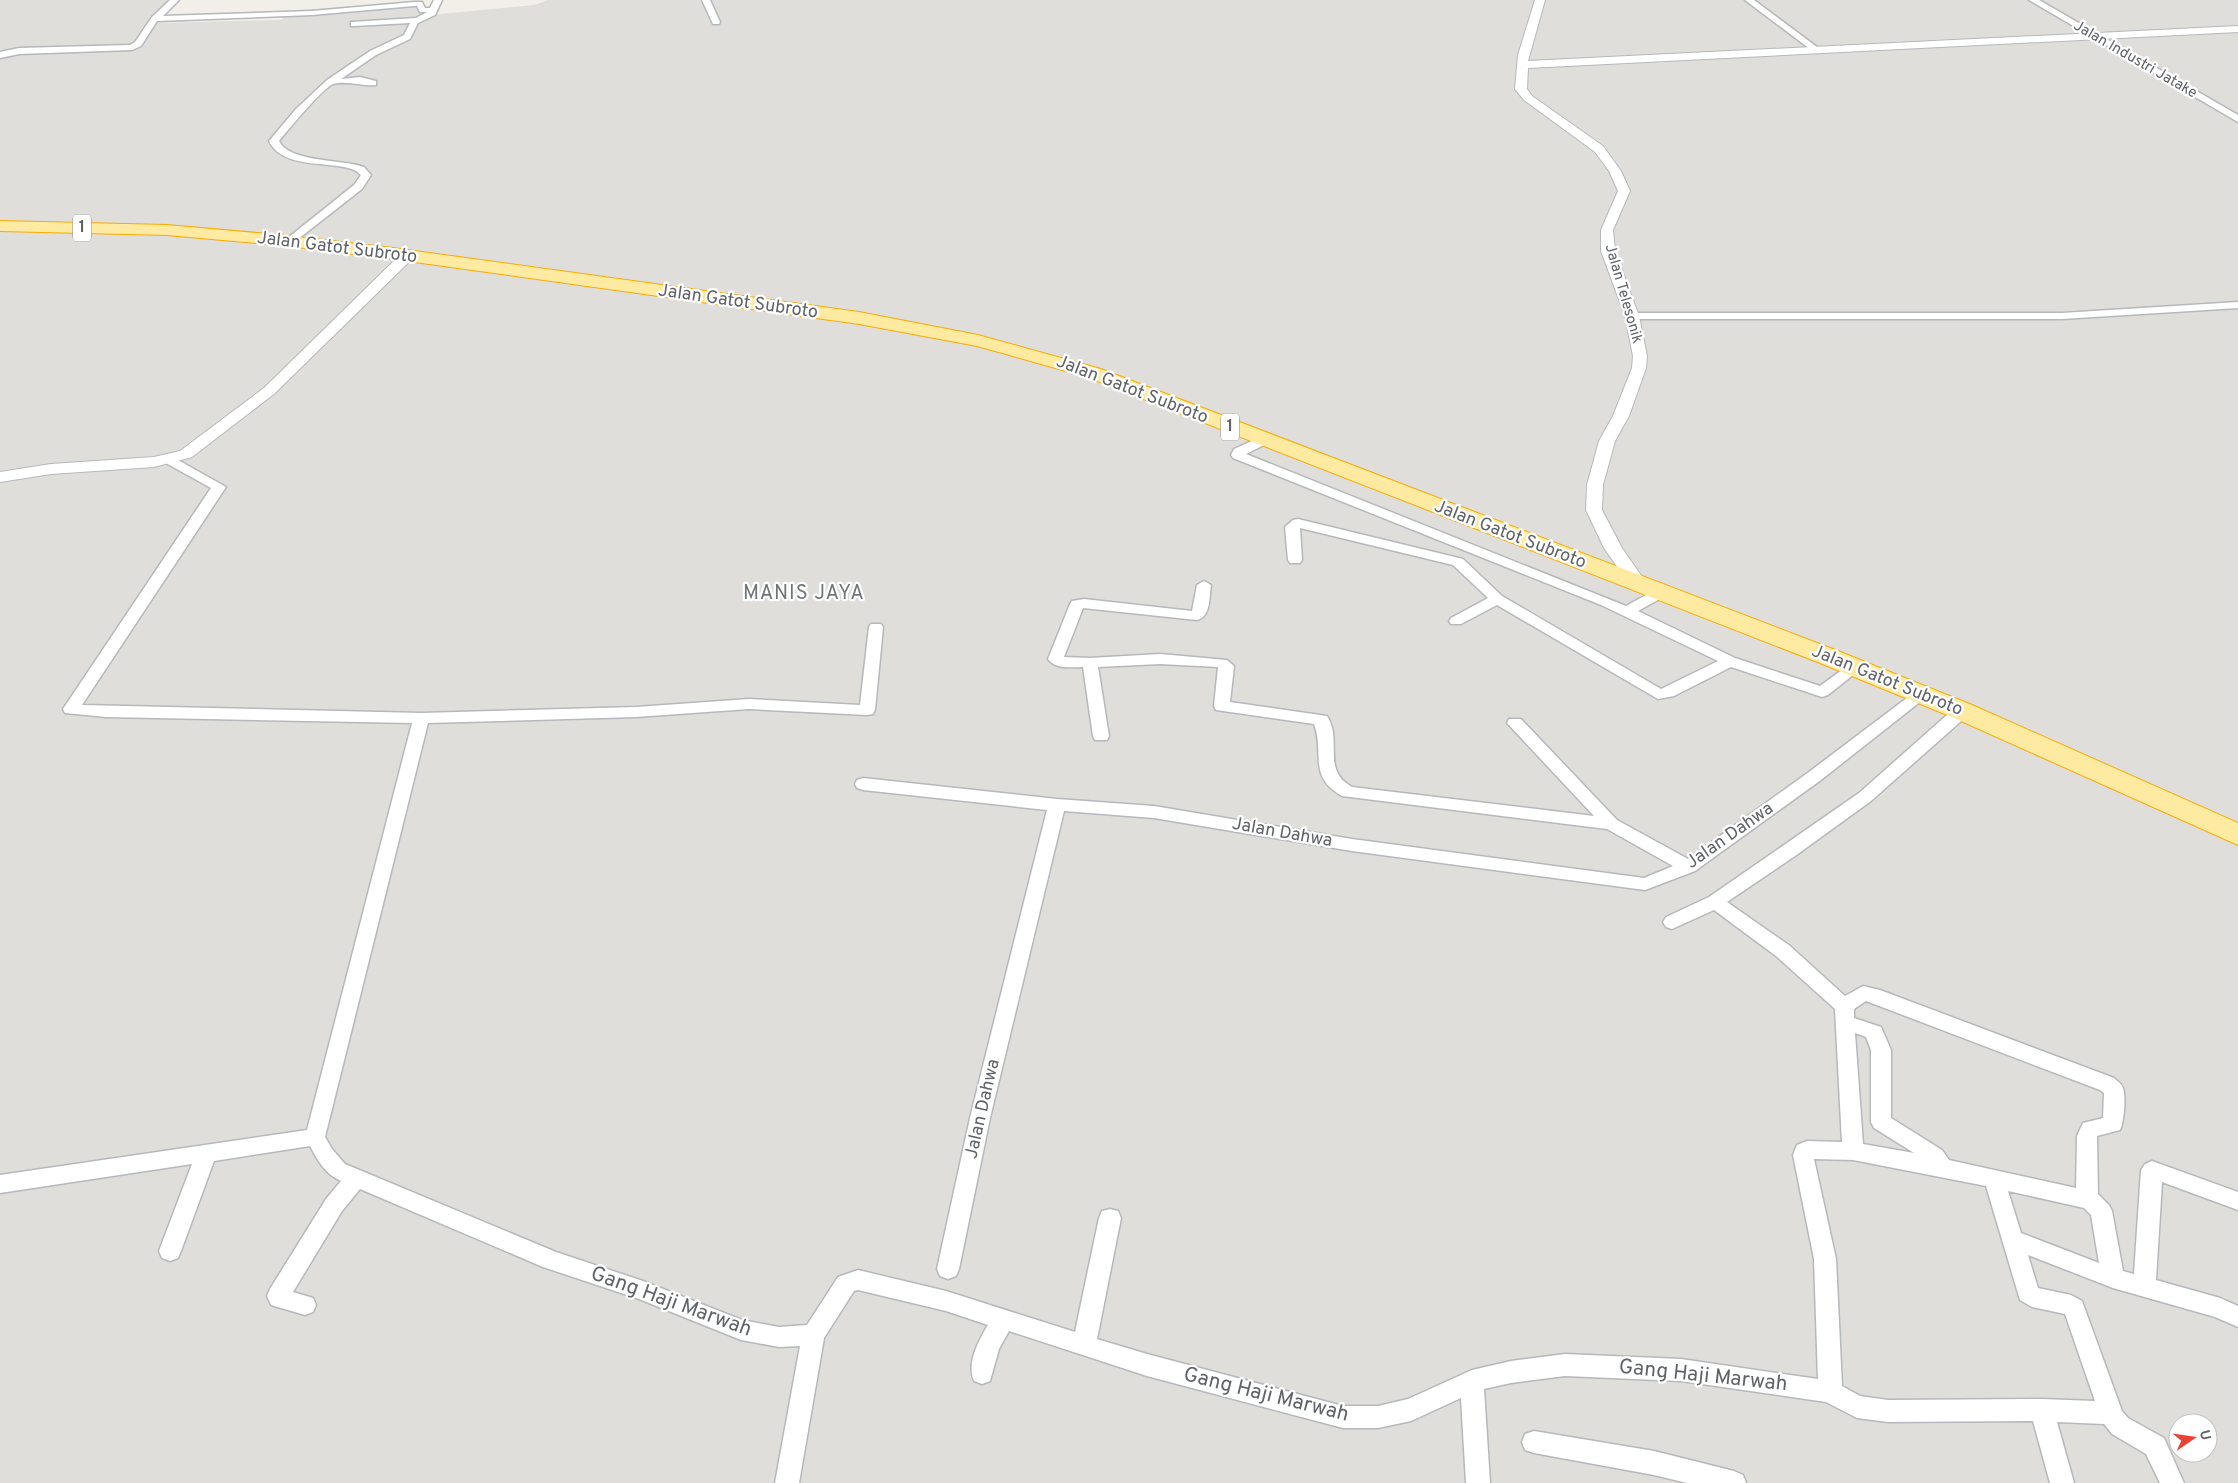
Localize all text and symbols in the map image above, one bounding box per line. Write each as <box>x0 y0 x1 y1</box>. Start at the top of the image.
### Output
street label: Jalan Industri Jatake <box>2070 17 2200 103</box>
road number: 1 <box>73 214 91 242</box>
street label: Jalan Gatot Subroto <box>256 227 418 269</box>
street label: Jalan Telesonik <box>1600 242 1646 346</box>
street label: Jalan Gatot Subroto <box>657 279 819 325</box>
street label: Jalan Gatot Subroto <box>1053 350 1211 430</box>
road number: 1 <box>1221 414 1239 441</box>
street label: Jalan Gatot Subroto <box>1431 495 1589 575</box>
district label: MANIS JAYA <box>743 581 865 607</box>
street label: Jalan Gatot Subroto <box>1808 640 1966 722</box>
street label: Jalan Dahwa <box>1682 797 1778 875</box>
street label: Jalan Dahwa <box>1230 813 1334 853</box>
street label: Jalan Dahwa <box>960 1057 1006 1161</box>
street label: Gang Haji Marwah <box>587 1260 755 1344</box>
street label: Gang Haji Marwah <box>1617 1354 1789 1398</box>
street label: Gang Haji Marwah <box>1181 1361 1351 1429</box>
north arrow <box>2168 1413 2218 1463</box>
text: U <box>2195 1429 2214 1442</box>

